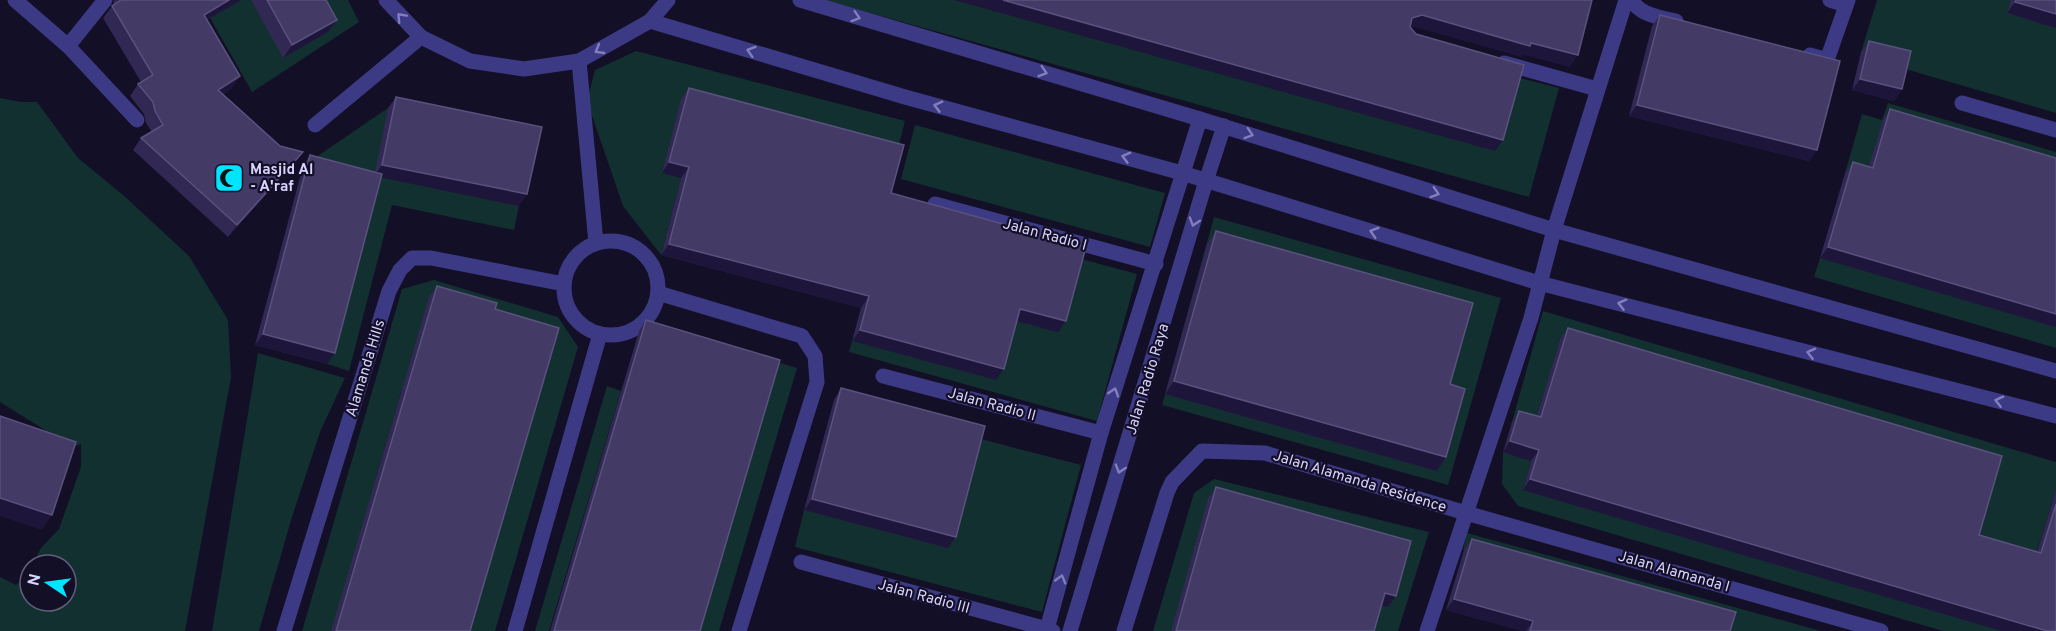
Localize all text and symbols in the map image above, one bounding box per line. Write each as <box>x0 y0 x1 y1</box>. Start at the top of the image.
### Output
one-way arrow <box>850 10 861 22</box>
one-way arrow <box>397 13 408 23</box>
one-way arrow <box>594 42 605 54</box>
one-way arrow <box>746 46 757 58</box>
one-way arrow <box>1037 65 1048 77</box>
one-way arrow <box>933 100 943 113</box>
one-way arrow <box>1243 127 1254 139</box>
one-way arrow <box>1121 152 1131 165</box>
place label: Masjid Al - A'raf <box>250 161 313 197</box>
mosque icon: Masjid Al - A'raf <box>213 162 245 194</box>
one-way arrow <box>1429 186 1440 198</box>
street label: Jalan Radio I <box>1000 215 1089 256</box>
one-way arrow <box>1189 216 1201 227</box>
one-way arrow <box>1369 227 1380 239</box>
one-way arrow <box>1617 298 1627 311</box>
street label: Alamanda Hills <box>343 317 390 419</box>
street label: Jalan Radio Raya <box>1122 322 1174 437</box>
one-way arrow <box>1806 347 1816 360</box>
street label: Jalan Radio II <box>945 385 1038 426</box>
one-way arrow <box>1107 387 1120 398</box>
one-way arrow <box>1995 396 2005 409</box>
street label: Jalan Alamanda Residence <box>1271 447 1449 518</box>
one-way arrow <box>1115 463 1127 474</box>
street label: Jalan Alamanda I <box>1616 547 1732 597</box>
north arrow <box>18 553 78 613</box>
text: N <box>24 572 46 588</box>
one-way arrow <box>1053 574 1066 584</box>
street label: Jalan Radio III <box>875 576 972 619</box>

